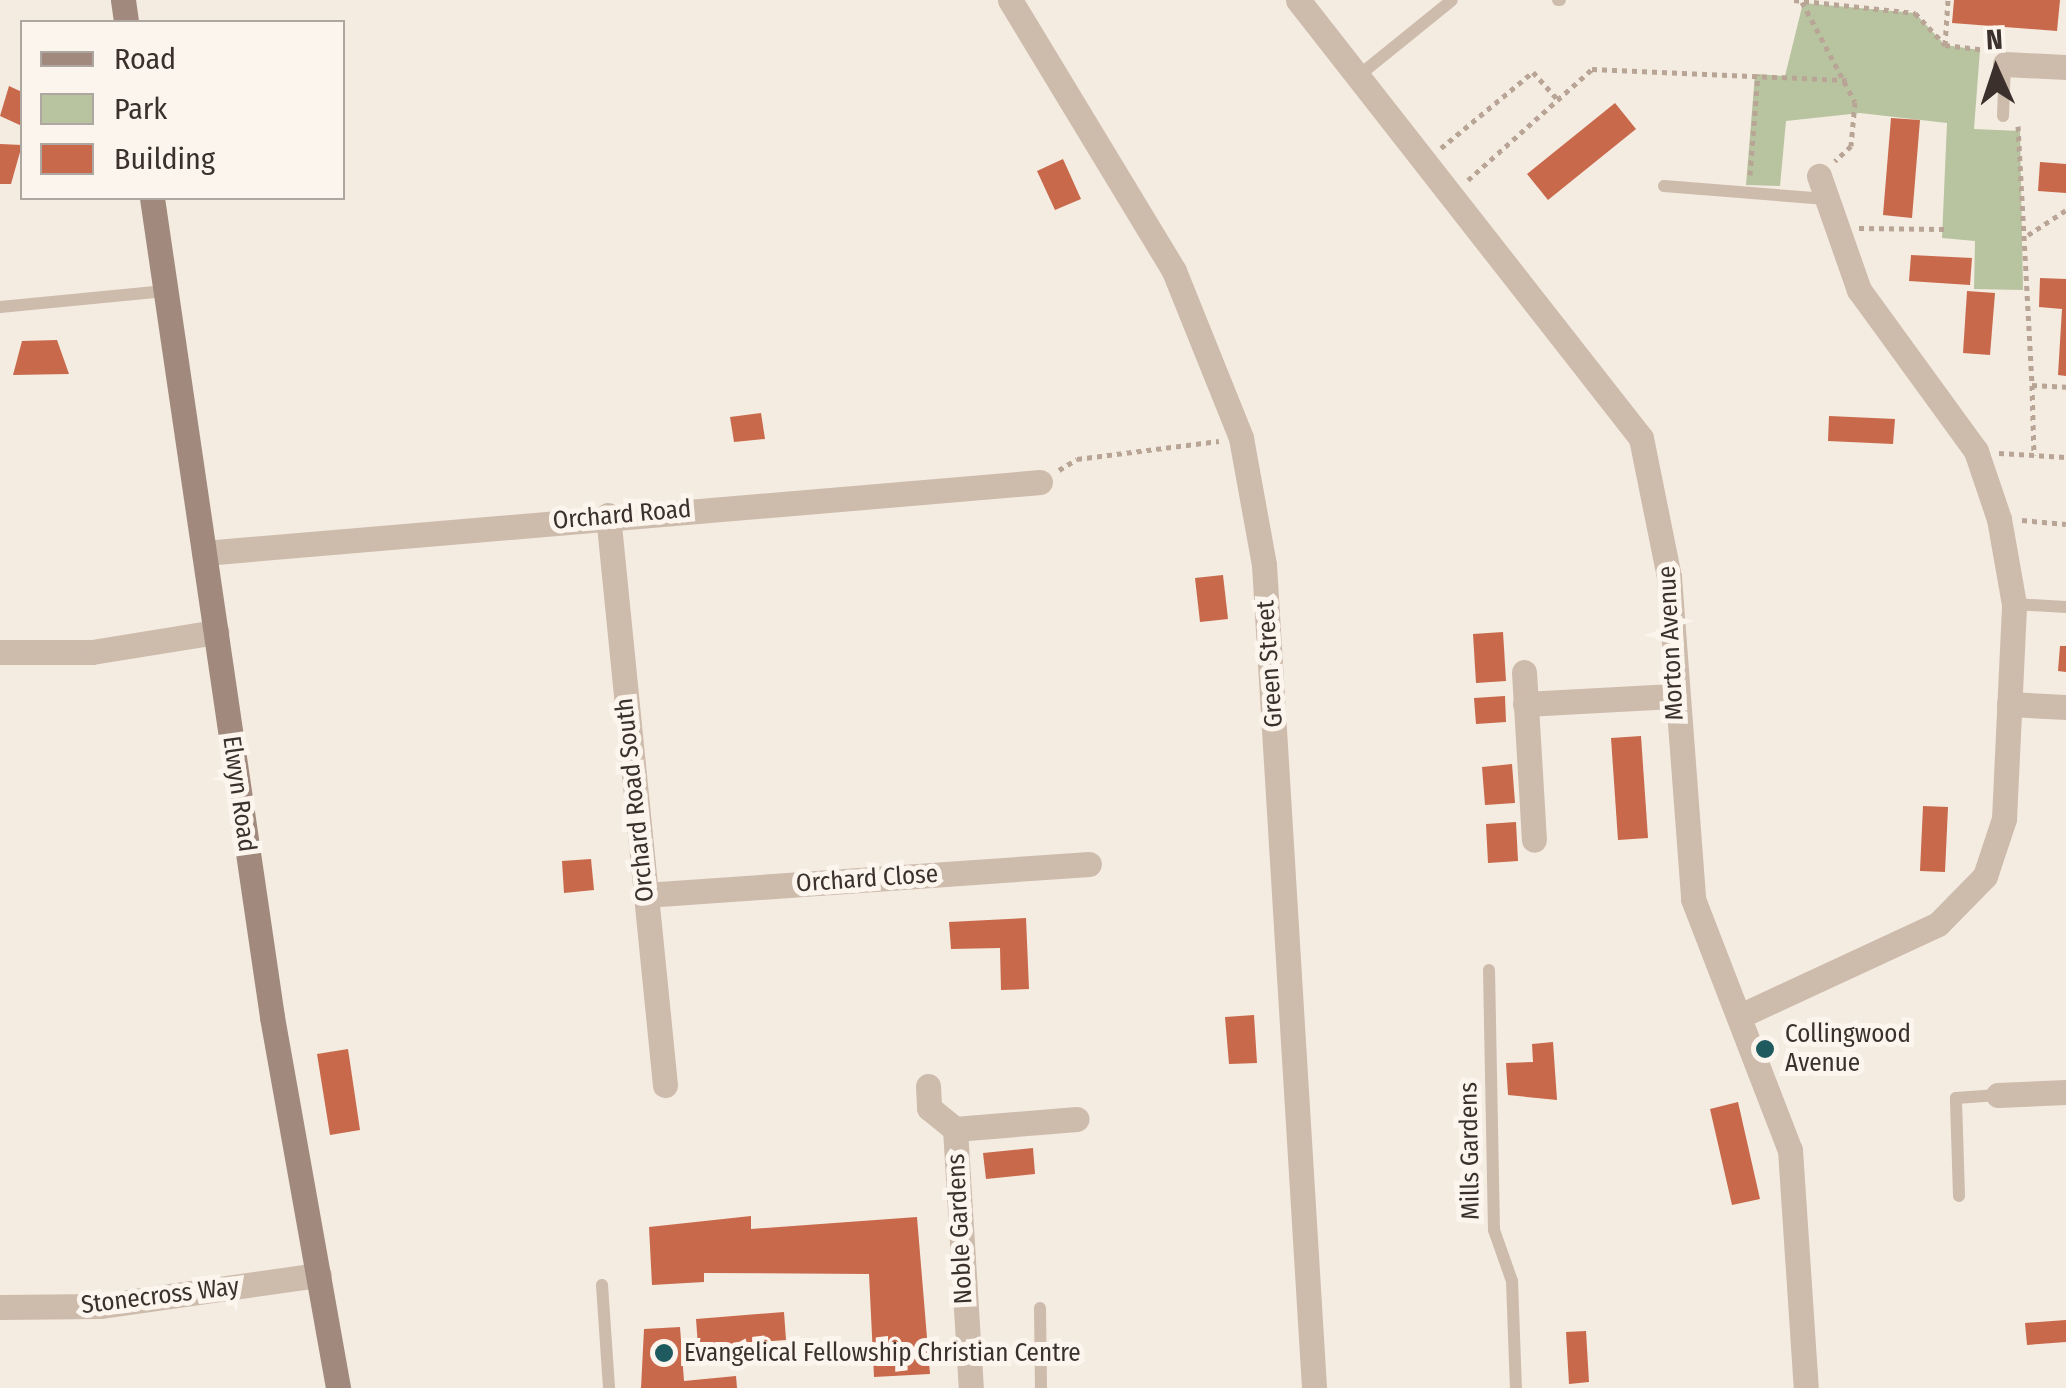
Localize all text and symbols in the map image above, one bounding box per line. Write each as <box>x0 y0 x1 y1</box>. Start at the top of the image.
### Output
legend <box>20 20 345 200</box>
north arrow <box>1946 20 2046 120</box>
text: N <box>1985 23 2004 56</box>
text: Road <box>114 41 176 77</box>
text: Park <box>114 91 167 127</box>
text: Building <box>114 141 215 177</box>
street label: Orchard Road <box>551 494 693 536</box>
street label: Morton Avenue <box>1652 565 1690 721</box>
street label: Green Street <box>1251 599 1289 729</box>
street label: Orchard Road South <box>609 697 661 903</box>
street label: Elwyn Road <box>216 734 262 854</box>
street label: Orchard Close <box>795 859 939 899</box>
place label: Collingwood Avenue <box>1785 1020 1911 1079</box>
marker: Collingwood Avenue <box>1754 1038 1776 1060</box>
street label: Mills Gardens <box>1454 1082 1486 1220</box>
street label: Noble Gardens <box>941 1153 979 1305</box>
street label: Stonecross Way <box>79 1271 241 1321</box>
place label: Evangelical Fellowship Christian Centre <box>684 1338 1081 1368</box>
marker: Evangelical Fellowship Christian Centre <box>653 1342 675 1364</box>

